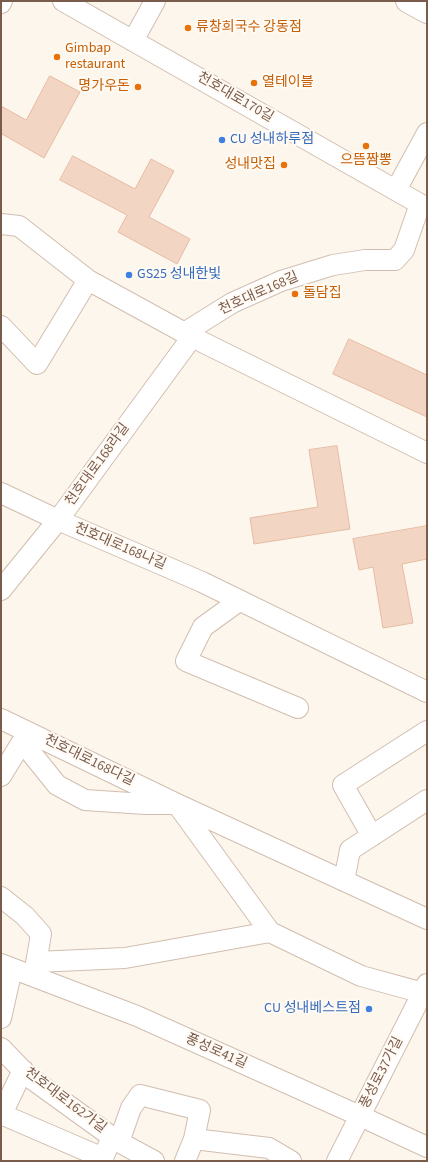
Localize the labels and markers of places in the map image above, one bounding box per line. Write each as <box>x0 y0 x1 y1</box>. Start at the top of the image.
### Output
place label: 류창희국수 강동점 <box>196 20 302 36</box>
marker: 류창희국수 강동점 <box>183 23 193 33</box>
place label: Gimbap restaurant <box>65 41 125 74</box>
marker: Gimbap restaurant <box>52 52 62 62</box>
place label: 열테이블 <box>262 75 314 91</box>
marker: 열테이블 <box>249 78 259 88</box>
place label: 명가우돈 <box>78 79 130 95</box>
marker: 명가우돈 <box>133 82 143 92</box>
place label: CU 성내하루점 <box>230 132 314 148</box>
marker: CU 성내하루점 <box>217 135 227 145</box>
marker: 으뜸짬뽕 <box>361 141 371 151</box>
place label: 으뜸짬뽕 <box>340 153 392 169</box>
place label: 성내맛집 <box>224 157 276 173</box>
marker: 성내맛집 <box>279 160 289 170</box>
place label: GS25 성내한빛 <box>137 267 221 283</box>
marker: GS25 성내한빛 <box>124 270 134 280</box>
place label: 돌담집 <box>303 286 342 302</box>
marker: 돌담집 <box>290 289 300 299</box>
place label: CU 성내베스트점 <box>264 1001 361 1017</box>
marker: CU 성내베스트점 <box>364 1004 374 1014</box>

